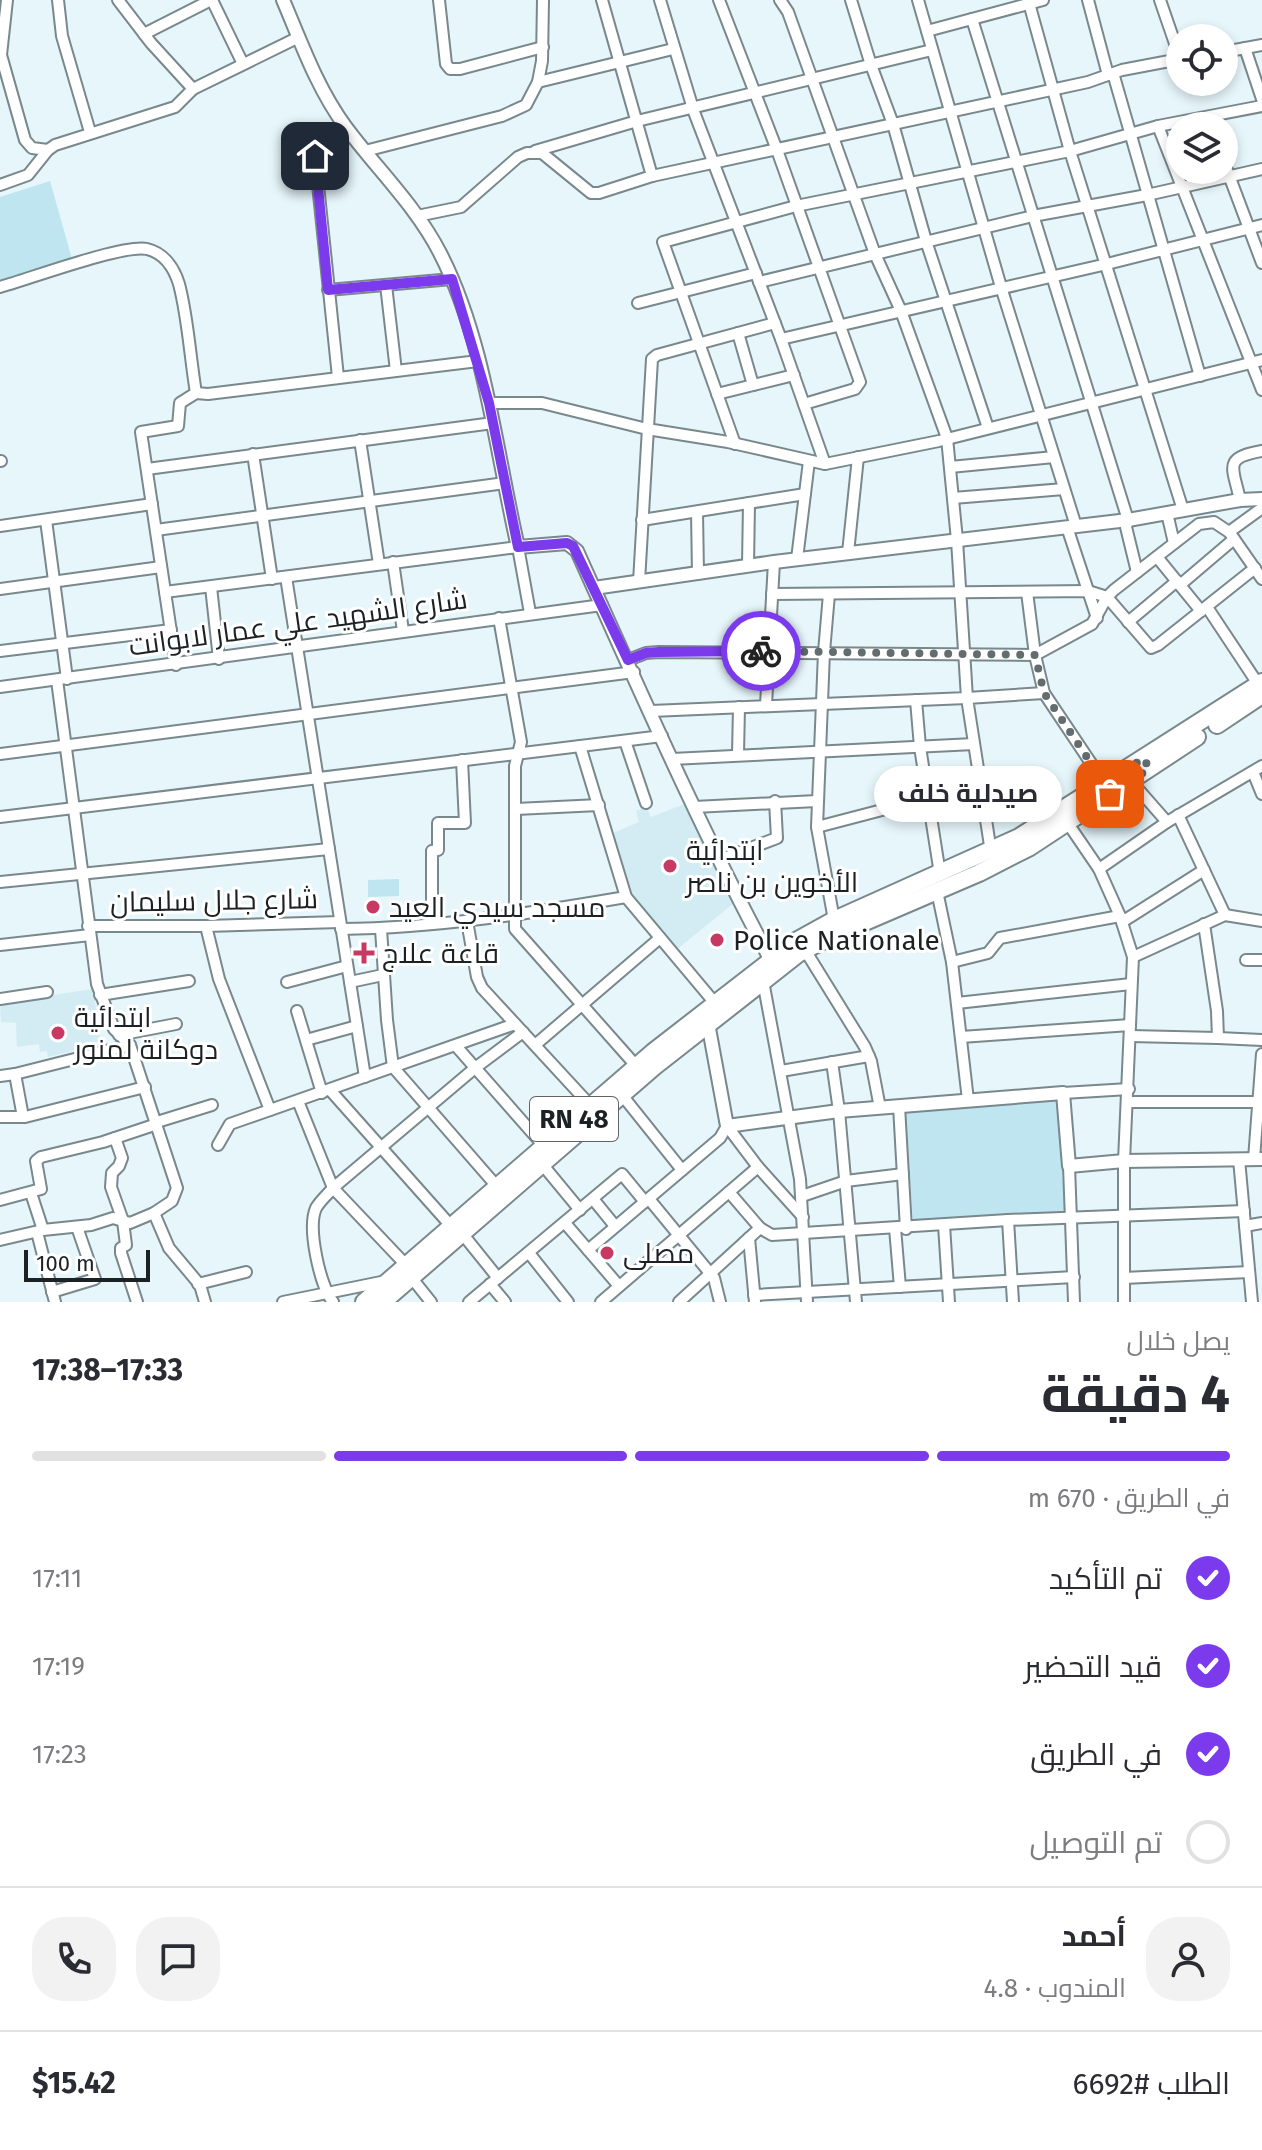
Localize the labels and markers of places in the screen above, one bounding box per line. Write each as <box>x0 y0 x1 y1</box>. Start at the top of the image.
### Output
pin <box>281 122 349 190</box>
pin <box>1076 760 1144 828</box>
callout: صيدلية خلف <box>874 766 1062 822</box>
place label: ابتدائية الأخوين بن ناصر <box>684 834 858 899</box>
marker: ابتدائية الأخوين بن ناصر <box>661 857 679 875</box>
place label: مسجد سيدي العيد <box>389 891 605 929</box>
marker: مسجد سيدي العيد <box>364 898 382 916</box>
place label: Police Nationale <box>733 924 940 957</box>
marker: Police Nationale <box>708 931 726 949</box>
place label: قاعة علاج <box>382 937 499 972</box>
marker: قاعة علاج <box>353 942 375 964</box>
place label: ابتدائية دوكانة لمنور <box>72 1001 218 1066</box>
marker: ابتدائية دوكانة لمنور <box>49 1024 67 1042</box>
place label: مصلى <box>623 1237 694 1270</box>
marker: مصلى <box>598 1244 616 1262</box>

